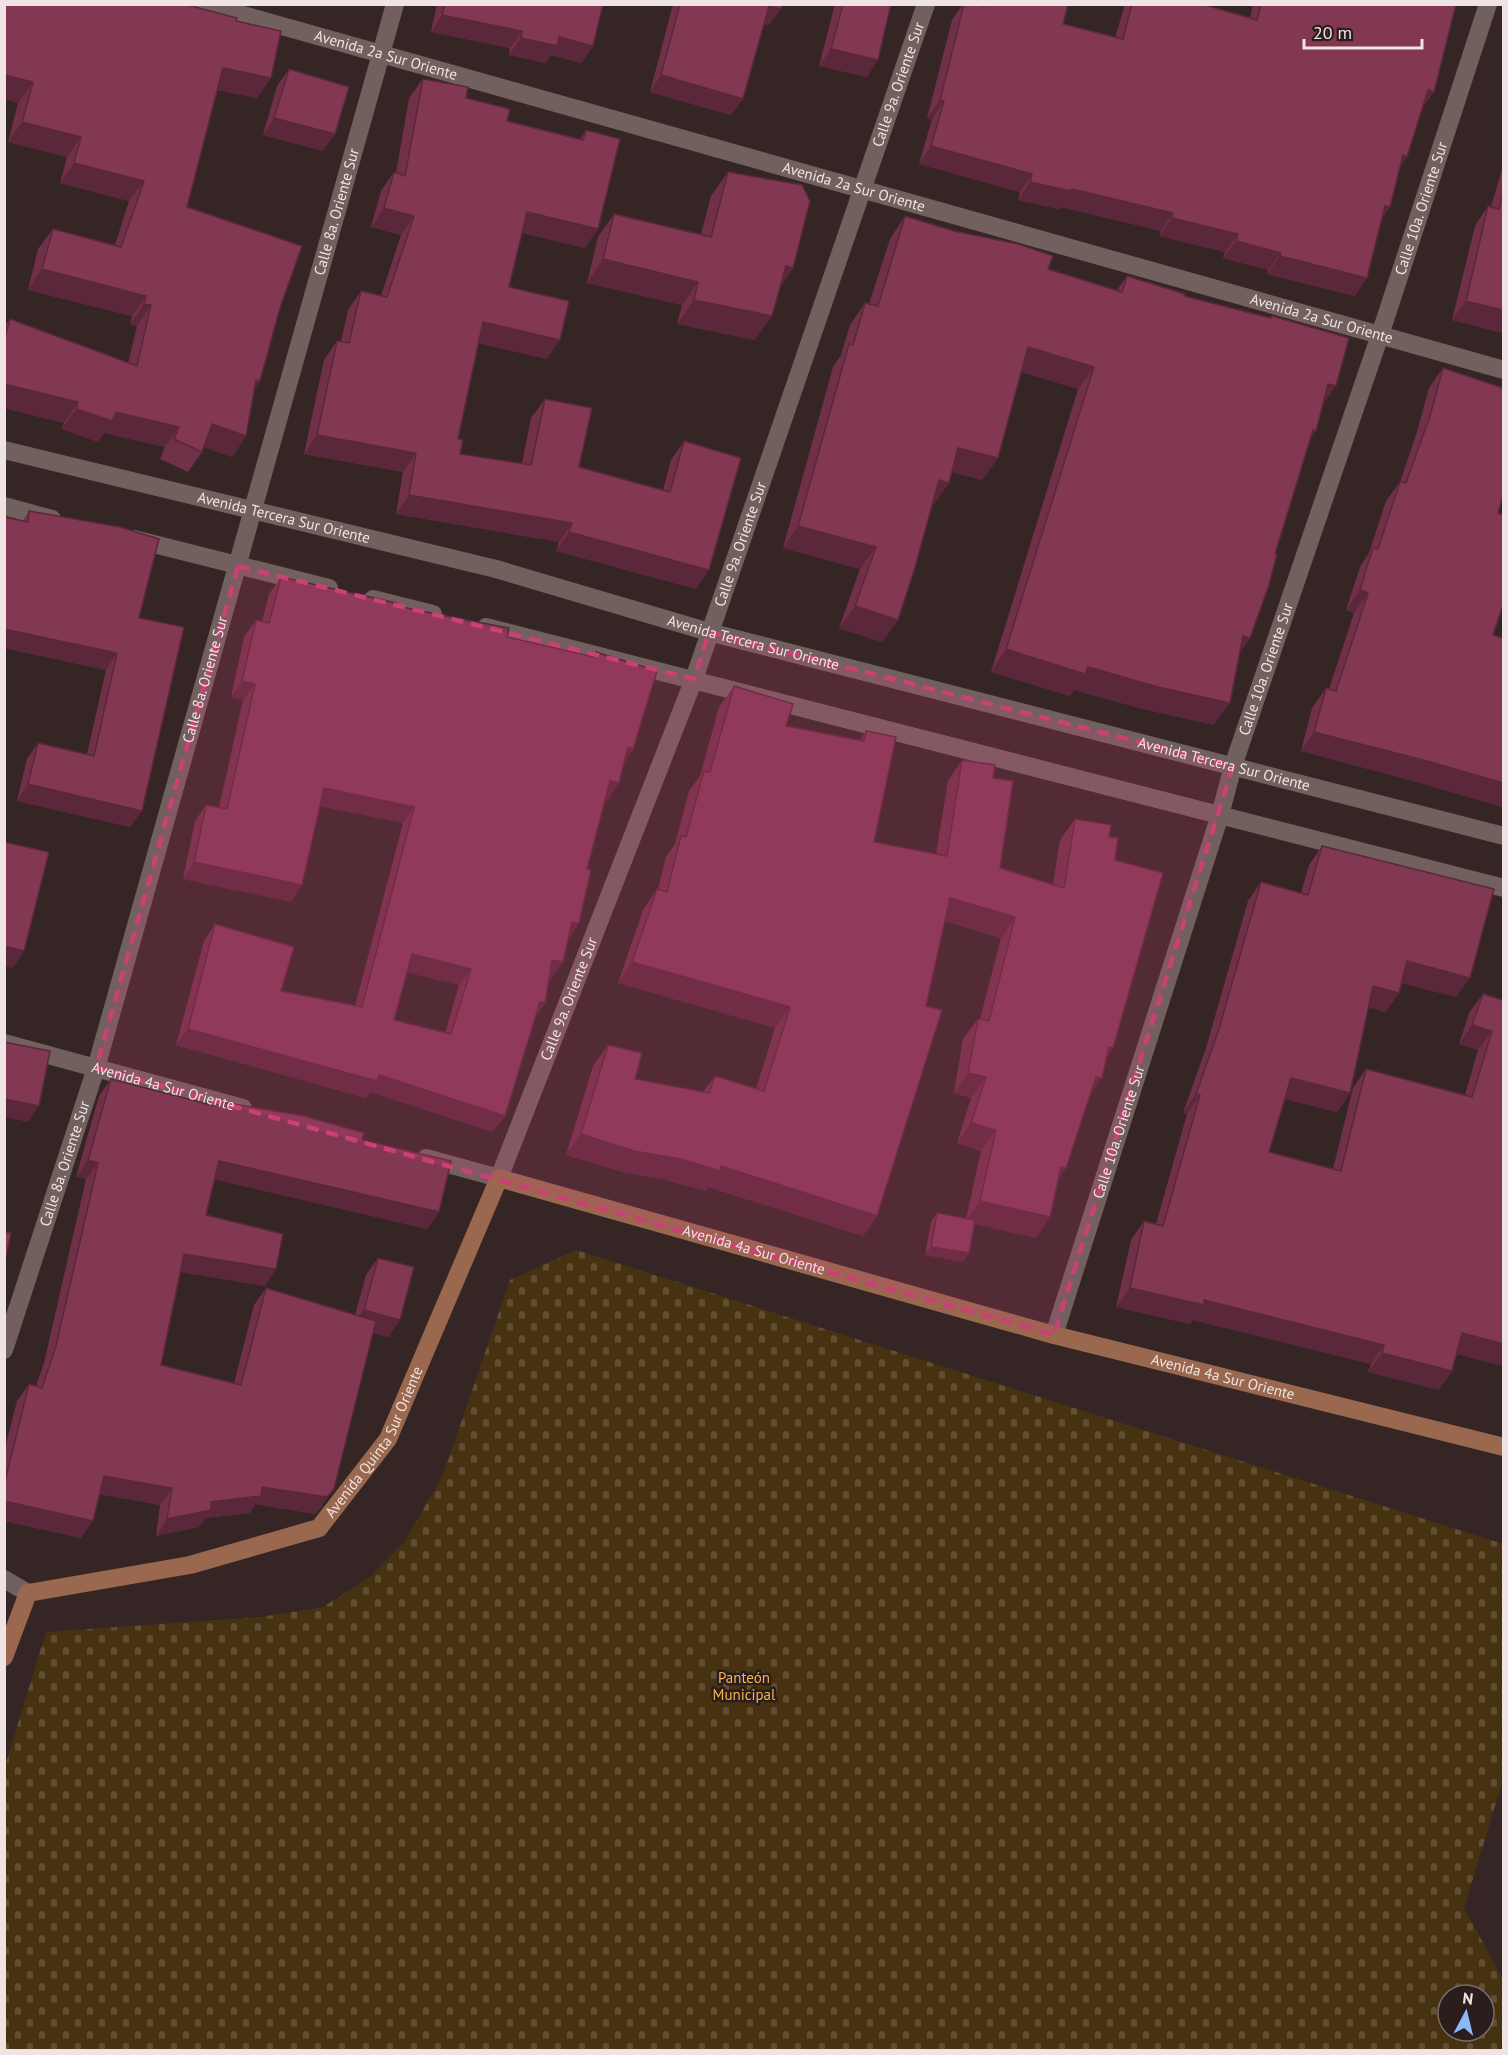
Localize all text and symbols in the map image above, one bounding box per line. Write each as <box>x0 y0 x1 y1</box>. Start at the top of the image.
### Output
scale bar <box>1304 12 1422 50</box>
street label: Calle 9a. Oriente Sur <box>868 19 928 149</box>
text: 20 m <box>1313 21 1352 44</box>
street label: Avenida 2a Sur Oriente <box>313 26 460 84</box>
street label: Calle 10a. Oriente Sur <box>1390 139 1451 277</box>
street label: Calle 8a. Oriente Sur <box>309 146 363 277</box>
street label: Avenida 2a Sur Oriente <box>780 157 927 216</box>
street label: Avenida 2a Sur Oriente <box>1248 289 1395 347</box>
street label: Calle 9a. Oriente Sur <box>710 479 770 609</box>
street label: Avenida Tercera Sur Oriente <box>196 487 372 547</box>
street label: Calle 10a. Oriente Sur <box>1234 600 1297 738</box>
street label: Avenida Tercera Sur Oriente <box>665 610 841 674</box>
street label: Calle 8a. Oriente Sur <box>178 614 231 745</box>
street label: Avenida Tercera Sur Oriente <box>1136 732 1312 795</box>
street label: Calle 9a. Oriente Sur <box>536 934 601 1063</box>
street label: Avenida 4a Sur Oriente <box>90 1057 237 1114</box>
street label: Calle 10a. Oriente Sur <box>1088 1063 1148 1201</box>
street label: Calle 8a. Oriente Sur <box>35 1098 94 1229</box>
street label: Avenida 4a Sur Oriente <box>680 1220 827 1279</box>
street label: Avenida 4a Sur Oriente <box>1149 1350 1297 1404</box>
street label: Avenida Quinta Sur Oriente <box>321 1363 427 1521</box>
park label: Panteón Municipal <box>713 1668 776 1704</box>
north arrow <box>1436 1983 1496 2043</box>
text: N <box>1461 1988 1474 2009</box>

